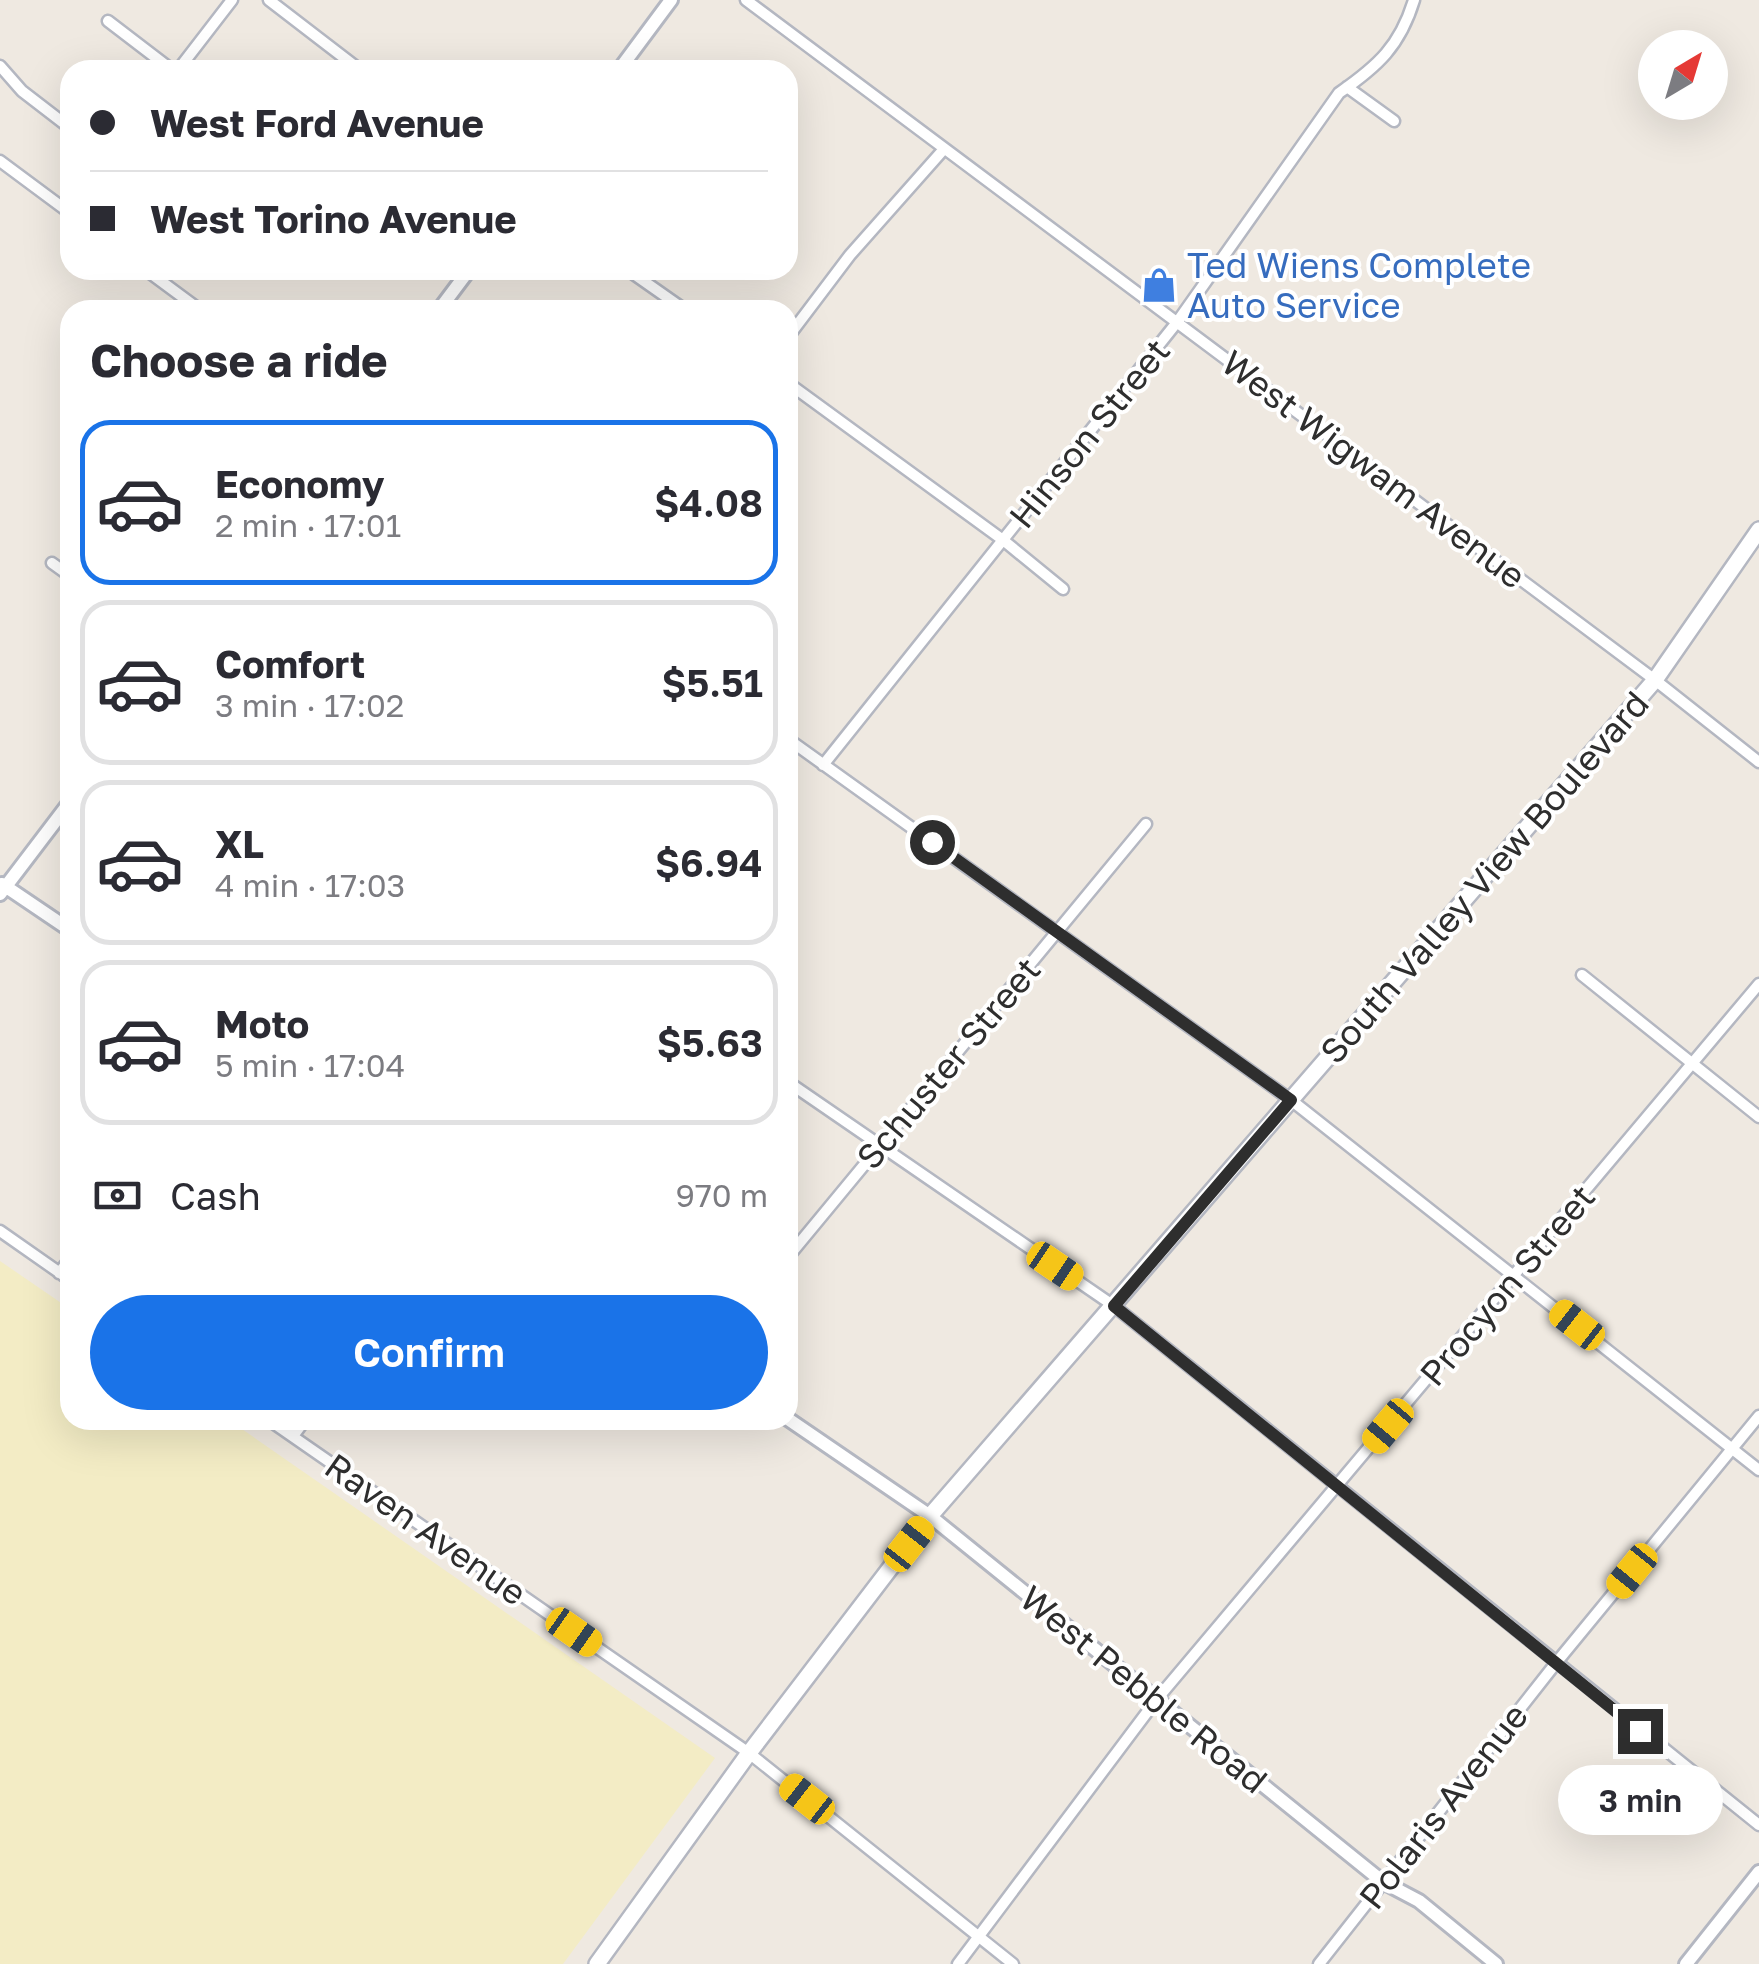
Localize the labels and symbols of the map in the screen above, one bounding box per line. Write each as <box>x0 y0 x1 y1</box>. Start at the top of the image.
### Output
north arrow <box>1638 30 1728 120</box>
place label: Ted Wiens Complete Auto Service <box>1187 244 1531 326</box>
shop icon: Ted Wiens Complete Auto Service <box>1140 266 1178 304</box>
street label: Hinson Street <box>1000 330 1178 536</box>
street label: West Wigwam Avenue <box>1214 341 1534 597</box>
street label: South Valley View Boulevard <box>1311 682 1657 1072</box>
route start <box>910 820 955 865</box>
street label: Schuster Street <box>847 949 1049 1177</box>
street label: Procyon Street <box>1411 1176 1603 1394</box>
car <box>1022 1237 1088 1295</box>
car <box>1544 1295 1610 1355</box>
car <box>1357 1393 1419 1459</box>
street label: Raven Avenue <box>317 1444 535 1614</box>
car <box>879 1511 939 1577</box>
car <box>1601 1538 1663 1604</box>
street label: West Pebble Road <box>1012 1577 1276 1801</box>
car <box>541 1603 607 1661</box>
street label: Polaris Avenue <box>1350 1695 1536 1917</box>
route end <box>1618 1709 1663 1754</box>
callout: 3 min <box>1558 1766 1722 1836</box>
car <box>774 1769 840 1829</box>

